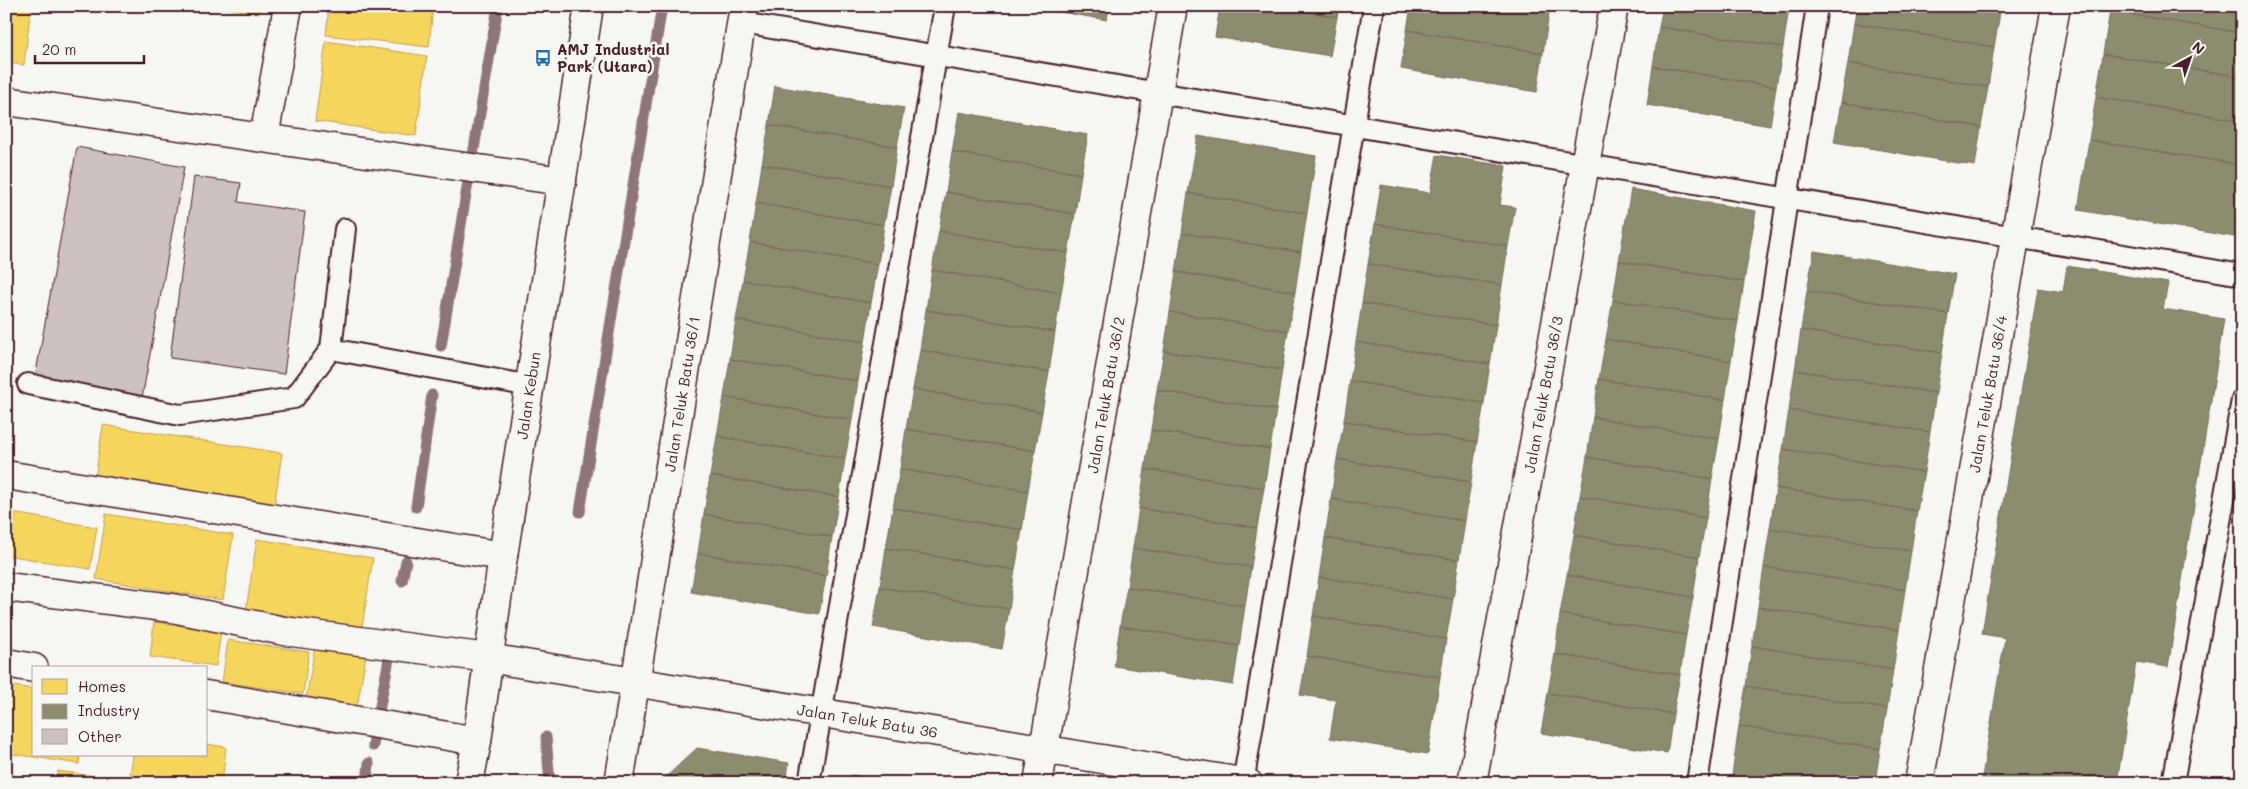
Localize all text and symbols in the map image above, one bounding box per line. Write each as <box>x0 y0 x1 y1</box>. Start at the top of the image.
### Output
scale bar <box>35 32 144 64</box>
north arrow <box>2166 32 2216 82</box>
text: N <box>2188 37 2209 58</box>
text: 20 m <box>42 39 76 59</box>
place label: AMJ Industrial Park (Utara) <box>557 39 670 76</box>
bus stop icon: AMJ Industrial Park (Utara) <box>533 48 553 68</box>
street label: Jalan Teluk Batu 36/3 <box>1519 314 1567 475</box>
street label: Jalan Teluk Batu 36/4 <box>1964 314 2011 474</box>
street label: Jalan Teluk Batu 36/1 <box>659 315 704 473</box>
street label: Jalan Teluk Batu 36/2 <box>1082 315 1129 475</box>
street label: Jalan Kebun <box>511 350 545 441</box>
legend <box>32 666 208 756</box>
text: Homes <box>78 676 126 696</box>
street label: Jalan Teluk Batu 36 <box>796 699 939 742</box>
text: Industry <box>78 700 140 720</box>
text: Other <box>78 726 122 746</box>

